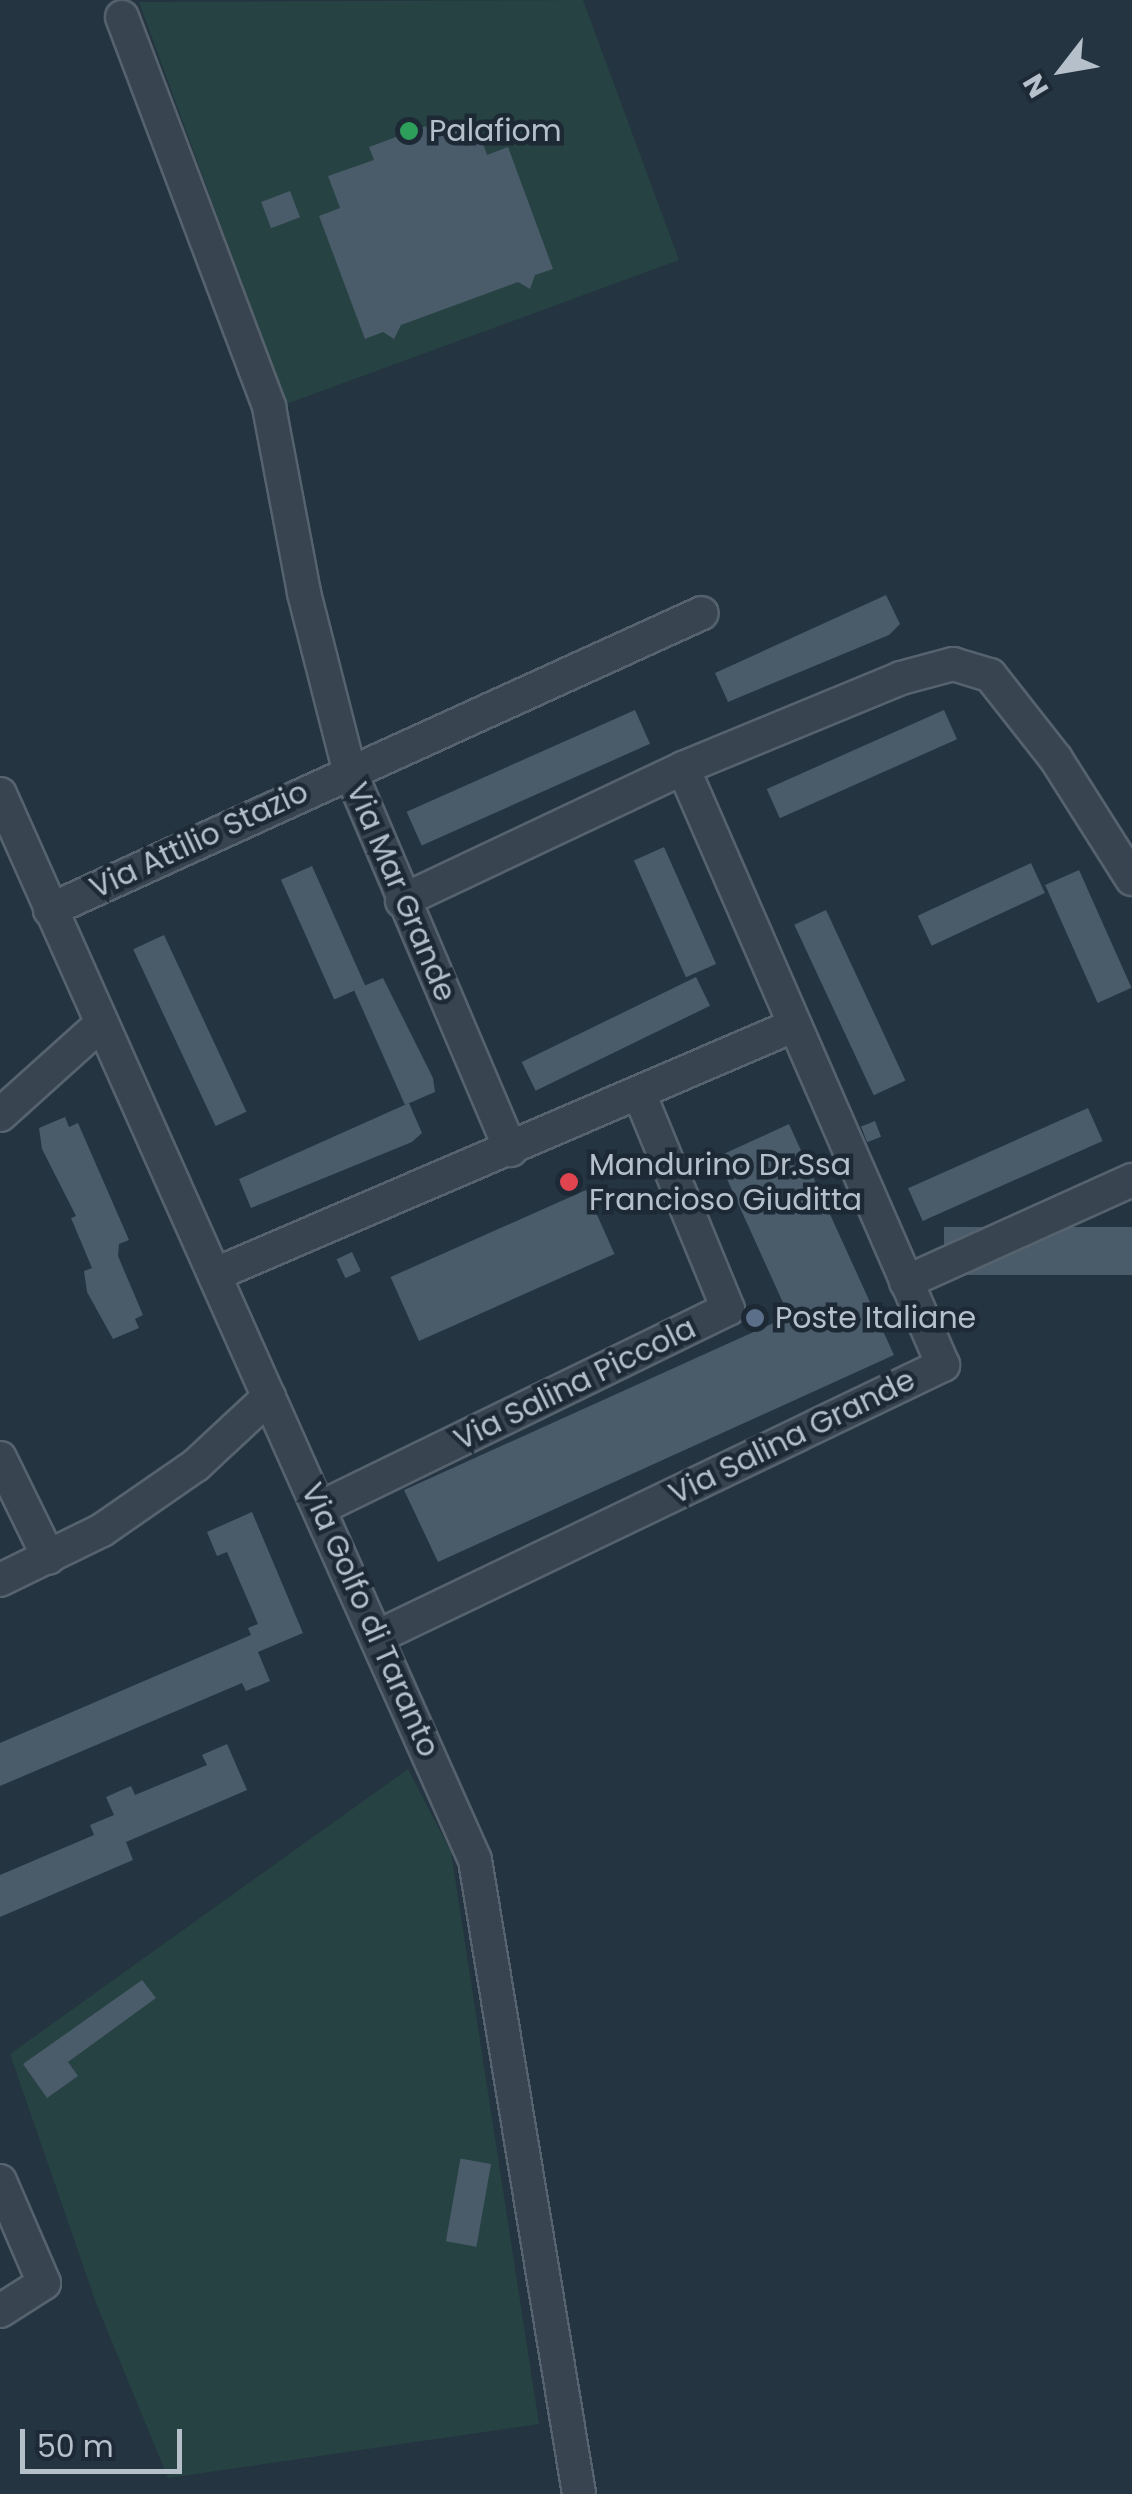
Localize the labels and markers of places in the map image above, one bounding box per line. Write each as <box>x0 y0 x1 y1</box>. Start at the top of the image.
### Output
place label: Palafiom <box>429 113 562 149</box>
marker: Palafiom <box>398 120 420 142</box>
place label: Mandurino Dr.Ssa Francioso Giuditta <box>589 1147 862 1218</box>
marker: Mandurino Dr.Ssa Francioso Giuditta <box>558 1171 580 1193</box>
place label: Poste Italiane <box>775 1300 976 1336</box>
marker: Poste Italiane <box>744 1307 766 1329</box>

